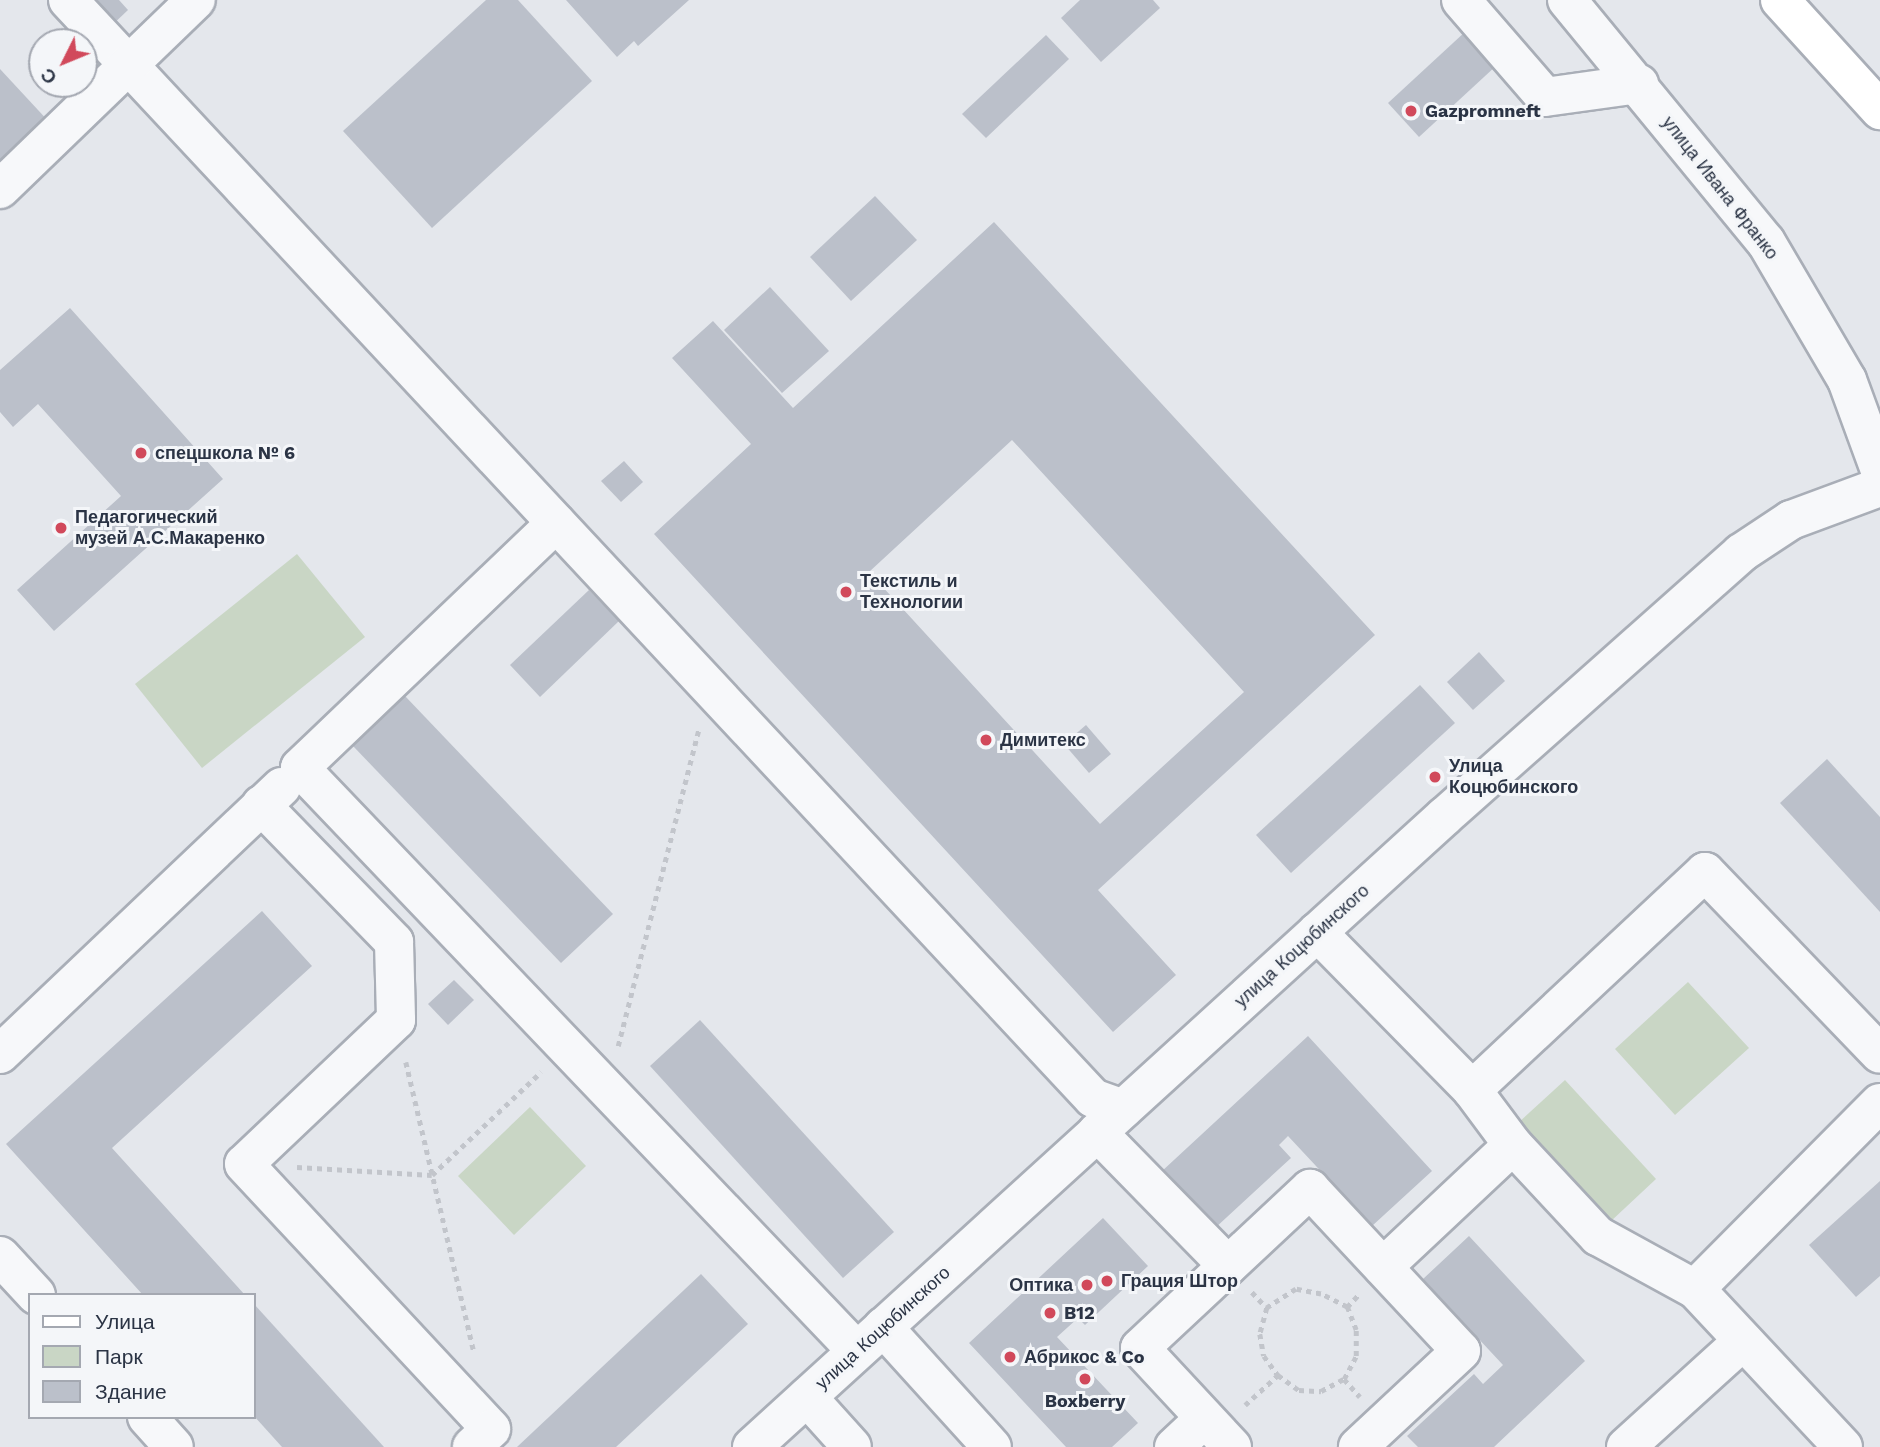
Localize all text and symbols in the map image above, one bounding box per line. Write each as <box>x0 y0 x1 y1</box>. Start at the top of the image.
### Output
north arrow <box>28 28 98 98</box>
text: С <box>36 63 62 89</box>
place label: Gazpromneft <box>1425 100 1541 122</box>
marker: Gazpromneft <box>1403 103 1419 119</box>
street label: улица Ивана Франко <box>1657 112 1783 264</box>
place label: спецшкола № 6 <box>155 442 295 464</box>
marker: спецшкола № 6 <box>133 445 149 461</box>
place label: Педагогический музей А.С.Макаренко <box>75 507 265 550</box>
marker: Педагогический музей А.С.Макаренко <box>53 520 69 536</box>
place label: Текстиль и Технологии <box>860 571 963 614</box>
marker: Текстиль и Технологии <box>838 584 854 600</box>
place label: Димитекс <box>1000 729 1086 751</box>
marker: Димитекс <box>978 732 994 748</box>
place label: Улица Коцюбинского <box>1449 756 1578 798</box>
marker: Улица Коцюбинского <box>1427 769 1443 785</box>
street label: улица Коцюбинского <box>1230 880 1374 1012</box>
street label: улица Коцюбинского <box>811 1262 955 1394</box>
place label: Грация Штор <box>1121 1270 1238 1292</box>
marker: Грация Штор <box>1099 1273 1115 1289</box>
place label: Оптика <box>1009 1274 1073 1296</box>
marker: Оптика <box>1079 1277 1095 1293</box>
legend <box>28 1293 256 1419</box>
place label: B12 <box>1064 1302 1095 1324</box>
marker: B12 <box>1042 1305 1058 1321</box>
text: Улица <box>95 1309 155 1334</box>
text: Парк <box>95 1344 143 1369</box>
place label: Абрикос & Co <box>1024 1346 1144 1368</box>
marker: Абрикос & Co <box>1002 1349 1018 1365</box>
marker: Boxberry <box>1077 1371 1093 1387</box>
text: Здание <box>95 1379 167 1404</box>
place label: Boxberry <box>1045 1390 1125 1412</box>

